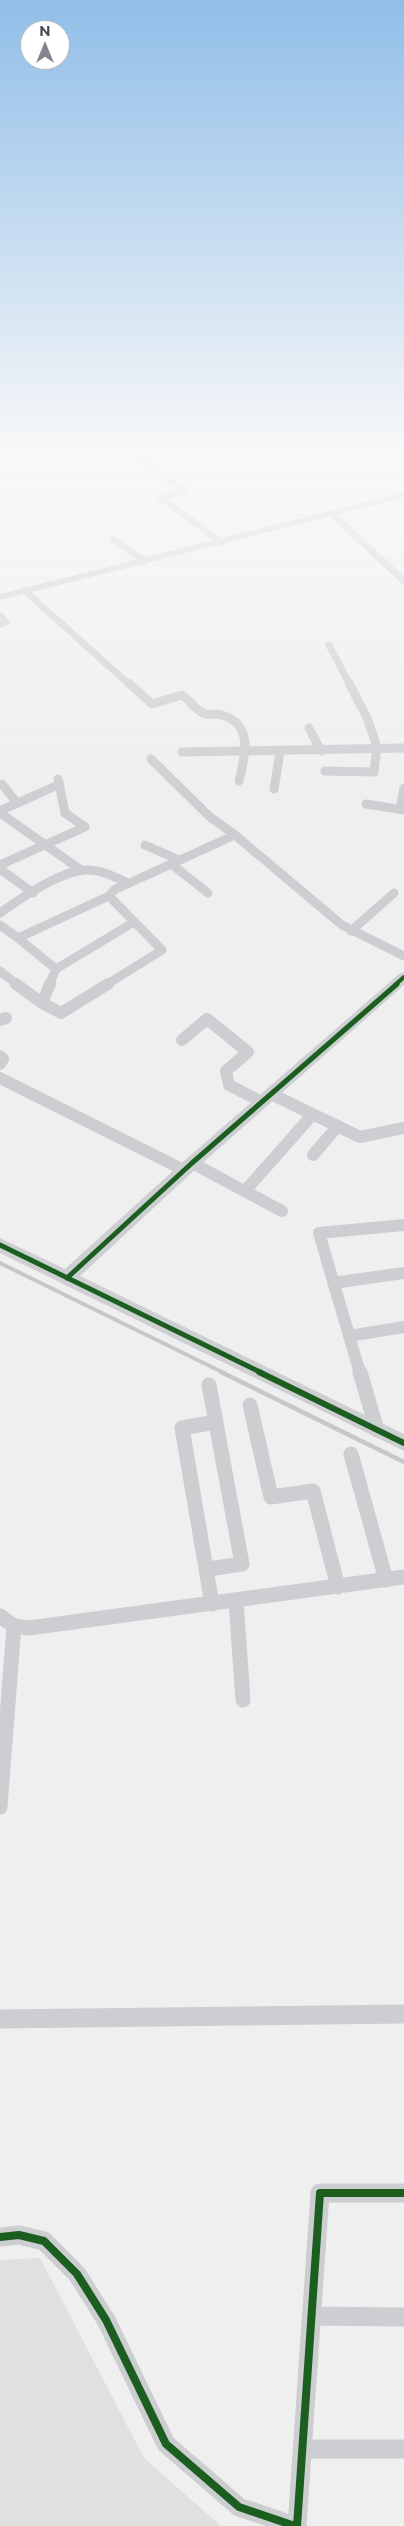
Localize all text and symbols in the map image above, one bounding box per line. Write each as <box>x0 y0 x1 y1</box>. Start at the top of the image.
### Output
north arrow <box>20 20 70 70</box>
text: N <box>39 22 51 40</box>

